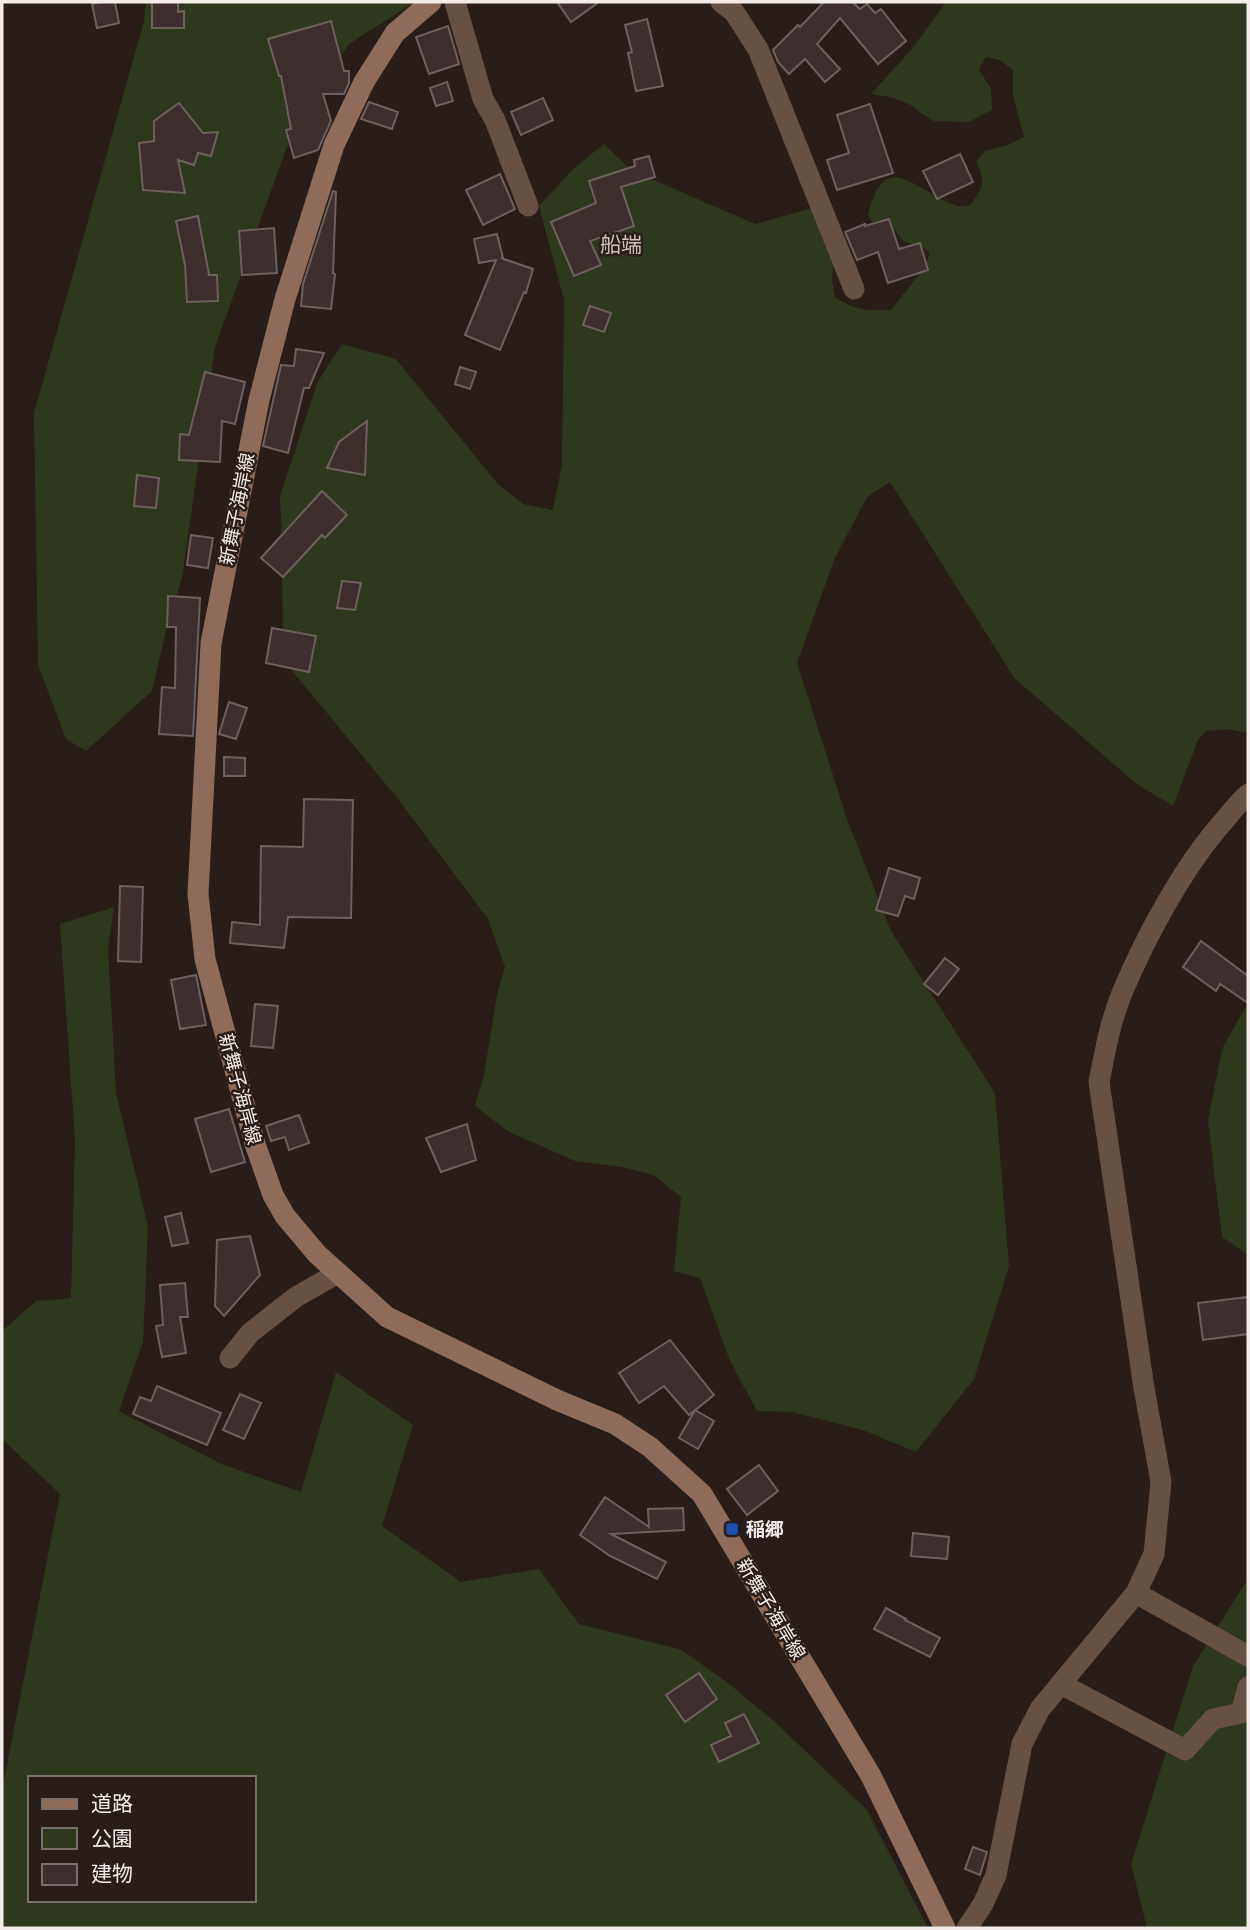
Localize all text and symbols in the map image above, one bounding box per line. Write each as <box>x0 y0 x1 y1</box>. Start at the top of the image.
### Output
district label: 船端 <box>600 232 642 257</box>
street label: 新舞子海岸線 <box>215 451 259 567</box>
street label: 新舞子海岸線 <box>214 1031 266 1147</box>
place label: 稲郷 <box>746 1518 784 1541</box>
marker: 稲郷 <box>724 1521 740 1537</box>
street label: 新舞子海岸線 <box>732 1554 810 1664</box>
legend <box>28 1776 256 1902</box>
text: 道路 <box>91 1791 133 1816</box>
text: 公園 <box>91 1826 133 1851</box>
text: 建物 <box>91 1861 133 1886</box>

